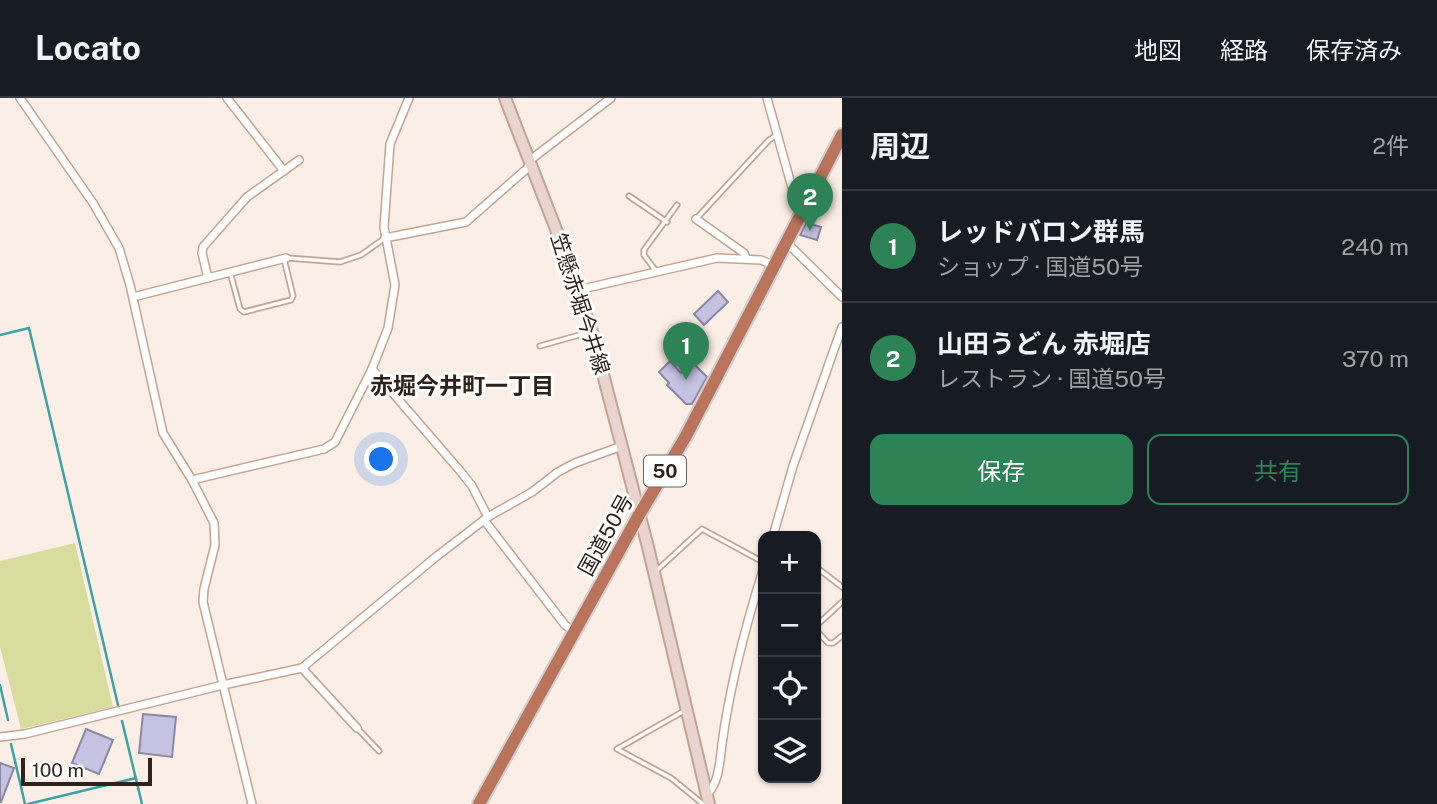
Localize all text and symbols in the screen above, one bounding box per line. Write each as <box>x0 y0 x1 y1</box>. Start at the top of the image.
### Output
text: Locato <box>35 29 141 67</box>
text: 地図 <box>1134 36 1182 64</box>
text: 経路 <box>1220 36 1268 64</box>
text: 保存済み <box>1306 36 1402 64</box>
text: 周辺 <box>870 128 930 164</box>
text: 2件 <box>1372 132 1409 159</box>
pin: 2 <box>787 173 833 231</box>
text: レッドバロン群馬 <box>937 216 1145 247</box>
street label: 笠懸赤堀今井線 <box>546 230 615 378</box>
text: 1 <box>888 233 898 260</box>
text: 240 m <box>1341 233 1409 260</box>
text: ショップ · 国道50号 <box>937 253 1143 280</box>
pin: 1 <box>663 322 709 380</box>
text: 山田うどん 赤堀店 <box>937 328 1151 359</box>
text: 2 <box>886 345 900 372</box>
text: 370 m <box>1342 345 1409 372</box>
text: レストラン · 国道50号 <box>937 365 1166 392</box>
district label: 赤堀今井町一丁目 <box>370 372 554 399</box>
button: 保存 <box>870 434 1133 505</box>
button: 共有 <box>1147 434 1409 505</box>
your location <box>364 442 398 476</box>
road number: 50 <box>644 456 686 486</box>
street label: 国道50号 <box>573 490 638 580</box>
map controls <box>758 531 821 783</box>
button: + <box>758 531 821 594</box>
button: − <box>758 594 821 657</box>
button: locate <box>758 657 821 720</box>
button: layers <box>758 720 821 783</box>
scale bar <box>21 755 152 787</box>
text: 100 m <box>32 759 84 781</box>

